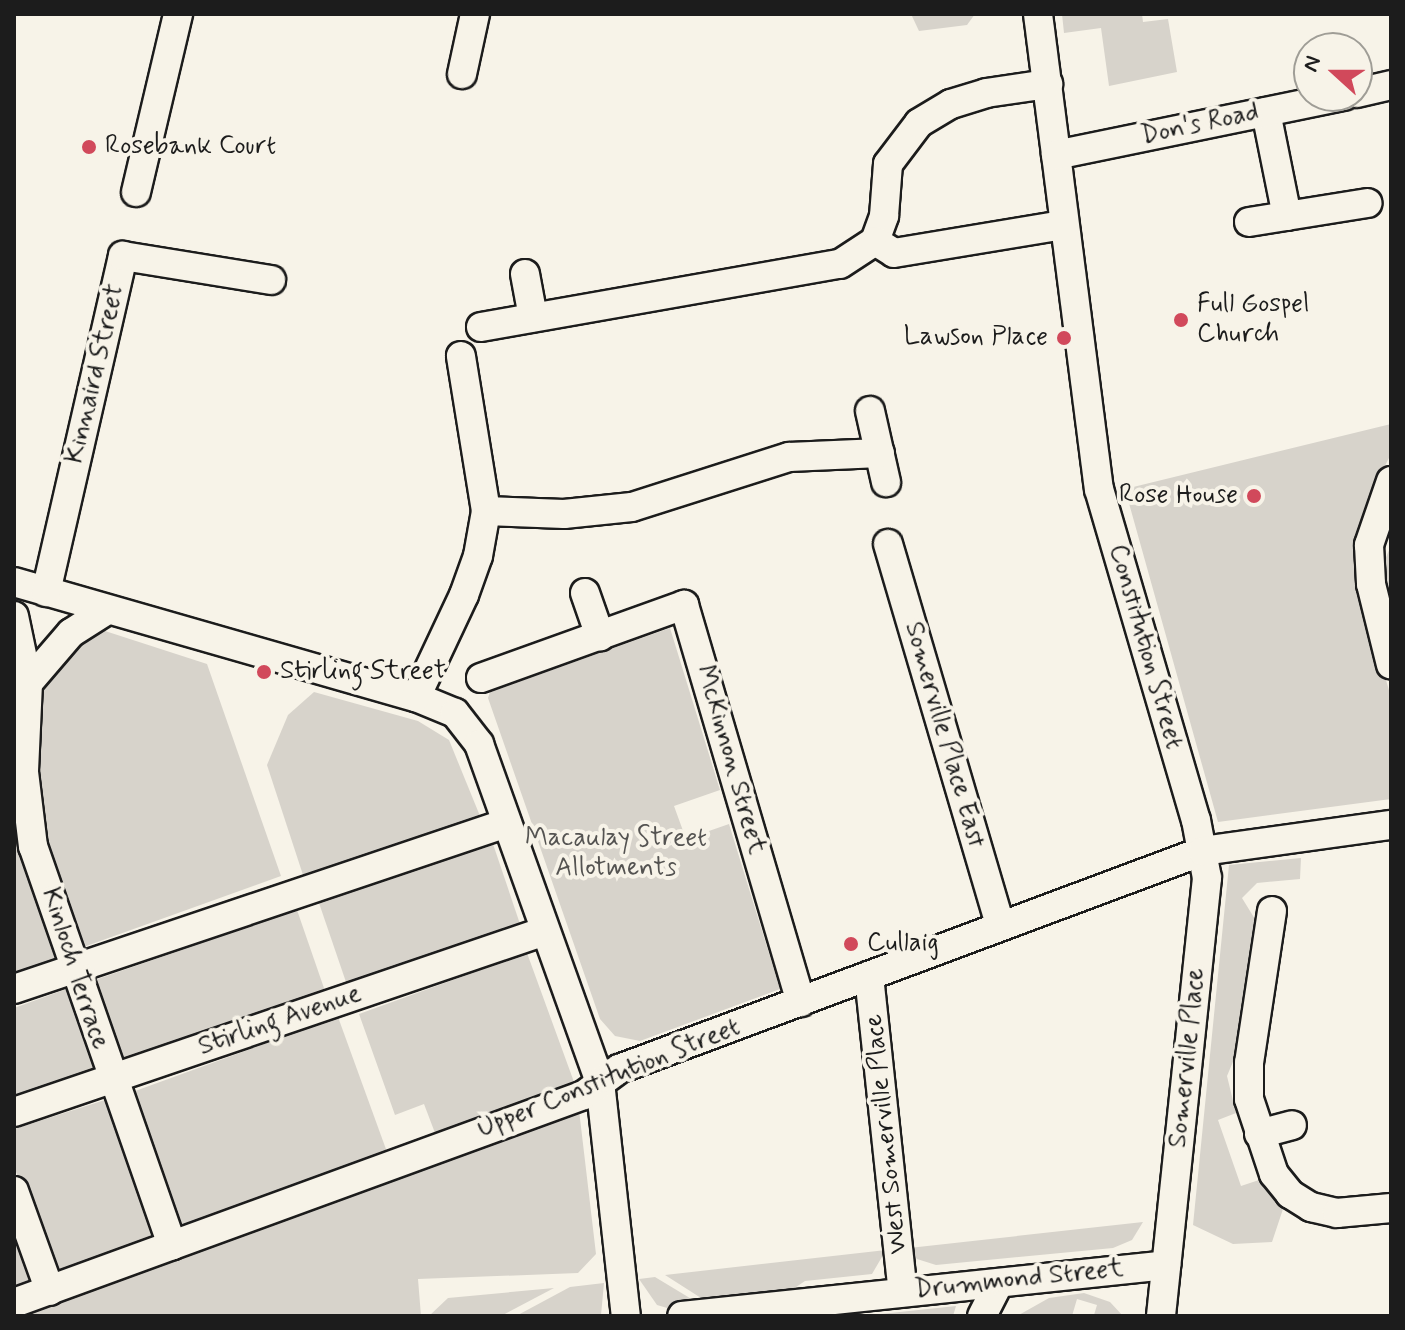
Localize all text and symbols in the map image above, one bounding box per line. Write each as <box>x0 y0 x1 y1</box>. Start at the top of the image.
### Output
north arrow <box>1293 32 1373 112</box>
text: N <box>1297 52 1328 76</box>
street label: Don's Road <box>1138 97 1262 153</box>
place label: Rosebank Court <box>105 131 281 163</box>
marker: Rosebank Court <box>80 138 98 156</box>
street label: Kinnaird Street <box>60 282 132 466</box>
place label: Full Gospel Church <box>1197 289 1309 350</box>
marker: Full Gospel Church <box>1172 311 1190 329</box>
place label: Lawson Place <box>903 322 1048 354</box>
marker: Lawson Place <box>1055 329 1073 347</box>
place label: Rose House <box>1120 480 1238 512</box>
marker: Rose House <box>1245 487 1263 505</box>
street label: Constitution Street <box>1100 539 1190 755</box>
street label: Somerville Place East <box>897 618 991 852</box>
place label: Stirling Street <box>280 656 445 688</box>
street label: McKinnon Street <box>688 662 772 858</box>
marker: Stirling Street <box>255 663 273 681</box>
park label: Macaulay Street Allotments <box>523 823 709 884</box>
street label: Kinloch Terrace <box>33 884 115 1054</box>
place label: Cullaig <box>867 928 939 960</box>
marker: Cullaig <box>842 935 860 953</box>
street label: Somerville Place <box>1163 966 1213 1150</box>
street label: Stirling Avenue <box>194 978 366 1064</box>
street label: Upper Constitution Street <box>471 1011 747 1147</box>
street label: West Somerville Place <box>859 1012 915 1256</box>
street label: Drummond Street <box>913 1254 1125 1306</box>

